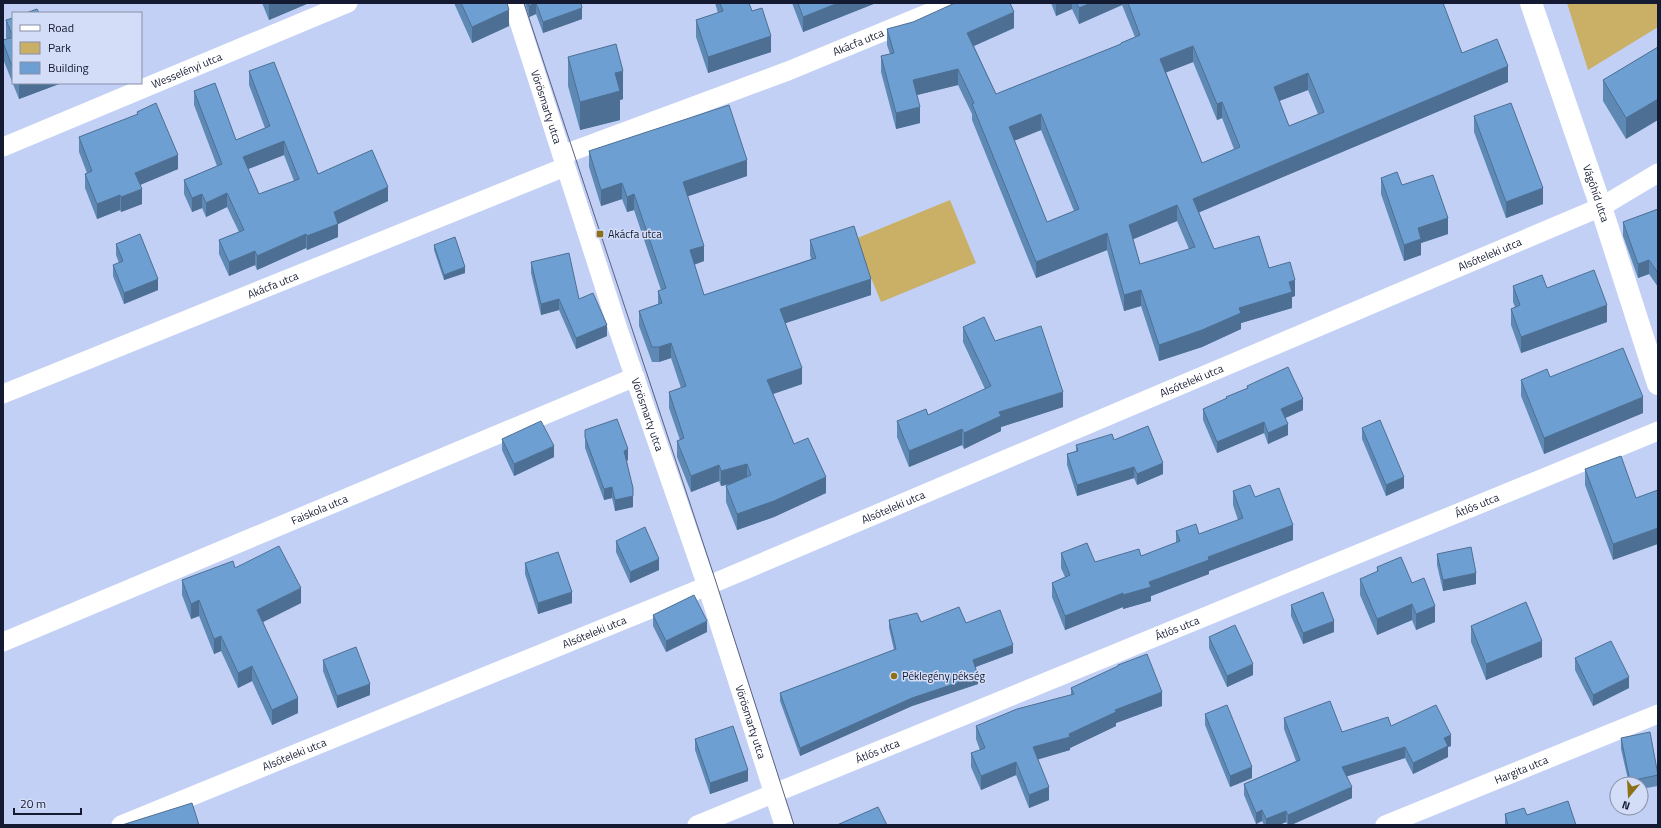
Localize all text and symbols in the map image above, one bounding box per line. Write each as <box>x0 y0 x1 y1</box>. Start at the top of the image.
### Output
legend <box>12 12 142 84</box>
text: Road <box>48 18 74 37</box>
street label: Akácfa utca <box>830 24 887 60</box>
text: Park <box>48 38 71 57</box>
street label: Wesselényi utca <box>149 48 225 92</box>
text: Building <box>48 58 89 77</box>
street label: Vörösmarty utca <box>527 68 566 146</box>
street label: Vágóhíd utca <box>1579 162 1613 224</box>
place label: Akácfa utca <box>608 226 662 242</box>
marker: Akácfa utca <box>595 229 605 239</box>
street label: Alsóteleki utca <box>1455 233 1524 275</box>
street label: Akácfa utca <box>245 267 301 302</box>
street label: Alsóteleki utca <box>1157 360 1226 401</box>
street label: Vörösmarty utca <box>628 376 668 454</box>
street label: Alsóteleki utca <box>859 486 928 528</box>
street label: Átlós utca <box>1453 489 1502 521</box>
street label: Faiskola utca <box>289 490 351 528</box>
street label: Alsóteleki utca <box>560 612 629 652</box>
street label: Átlós utca <box>1153 612 1202 644</box>
place label: Péklegény pékség <box>902 668 985 684</box>
marker: Péklegény pékség <box>889 671 899 681</box>
street label: Vörösmarty utca <box>731 683 770 761</box>
street label: Alsóteleki utca <box>260 734 329 775</box>
street label: Átlós utca <box>853 735 902 767</box>
street label: Hargita utca <box>1492 751 1551 788</box>
north arrow <box>1609 776 1649 816</box>
scale bar <box>14 790 81 816</box>
text: 20 m <box>20 794 46 813</box>
text: N <box>1620 797 1632 814</box>

